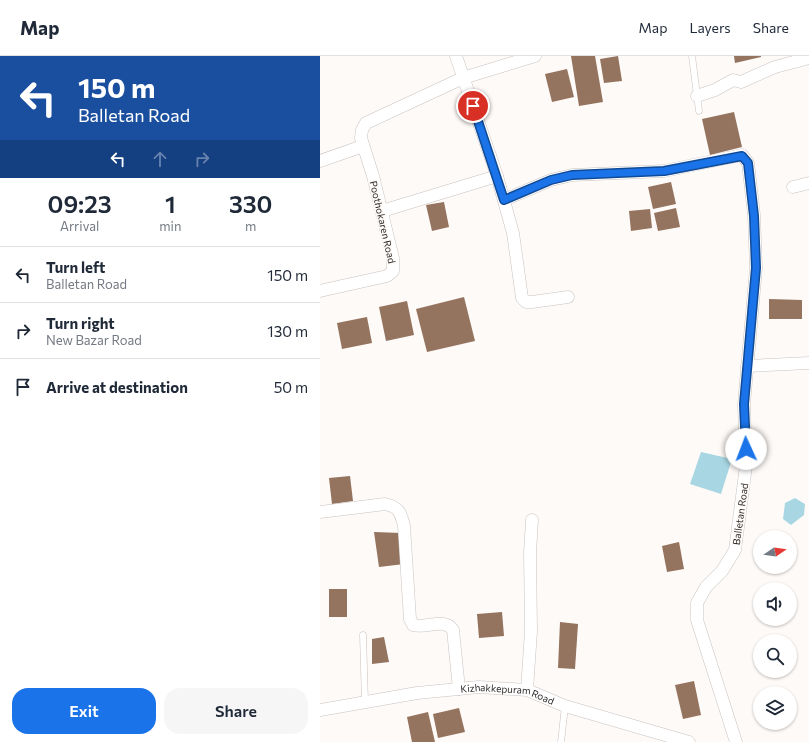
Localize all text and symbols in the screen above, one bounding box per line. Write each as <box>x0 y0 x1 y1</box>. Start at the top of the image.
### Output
text: Map <box>20 16 59 39</box>
text: Map <box>639 19 667 36</box>
text: Layers <box>689 19 731 36</box>
text: Share <box>753 19 789 36</box>
text: 150 m <box>78 70 155 104</box>
icon: left <box>12 72 64 124</box>
pin <box>456 89 490 123</box>
icon: arrive <box>462 95 484 117</box>
text: Balletan Road <box>78 104 190 126</box>
icon: left <box>107 148 129 170</box>
icon: ahead <box>149 148 171 170</box>
icon: right <box>191 148 213 170</box>
street label: Poothokaren Road <box>368 179 398 265</box>
text: 09:23 <box>48 189 112 218</box>
text: 1 <box>165 189 176 218</box>
text: 330 <box>229 189 272 218</box>
text: Arrival <box>60 218 99 234</box>
text: min <box>159 218 181 234</box>
text: m <box>245 218 256 234</box>
text: Turn left <box>46 258 105 276</box>
icon: left <box>12 264 34 286</box>
text: 150 m <box>267 266 308 284</box>
text: Balletan Road <box>46 276 127 292</box>
text: Turn right <box>46 314 115 332</box>
icon: right <box>12 320 34 342</box>
text: 130 m <box>267 322 308 340</box>
text: New Bazar Road <box>46 332 142 348</box>
icon: arrive <box>12 376 34 398</box>
text: Arrive at destination <box>46 378 188 396</box>
text: 50 m <box>274 378 308 396</box>
position arrow <box>725 428 767 470</box>
street label: Balletan Road <box>730 482 750 546</box>
north arrow <box>753 530 797 574</box>
map controls <box>753 530 797 730</box>
button: sound <box>753 582 797 626</box>
button: search <box>753 634 797 678</box>
street label: Kizhakkepuram Road <box>460 681 556 707</box>
button: layers <box>753 686 797 730</box>
button: Exit <box>12 688 156 734</box>
button: Share <box>164 688 308 734</box>

